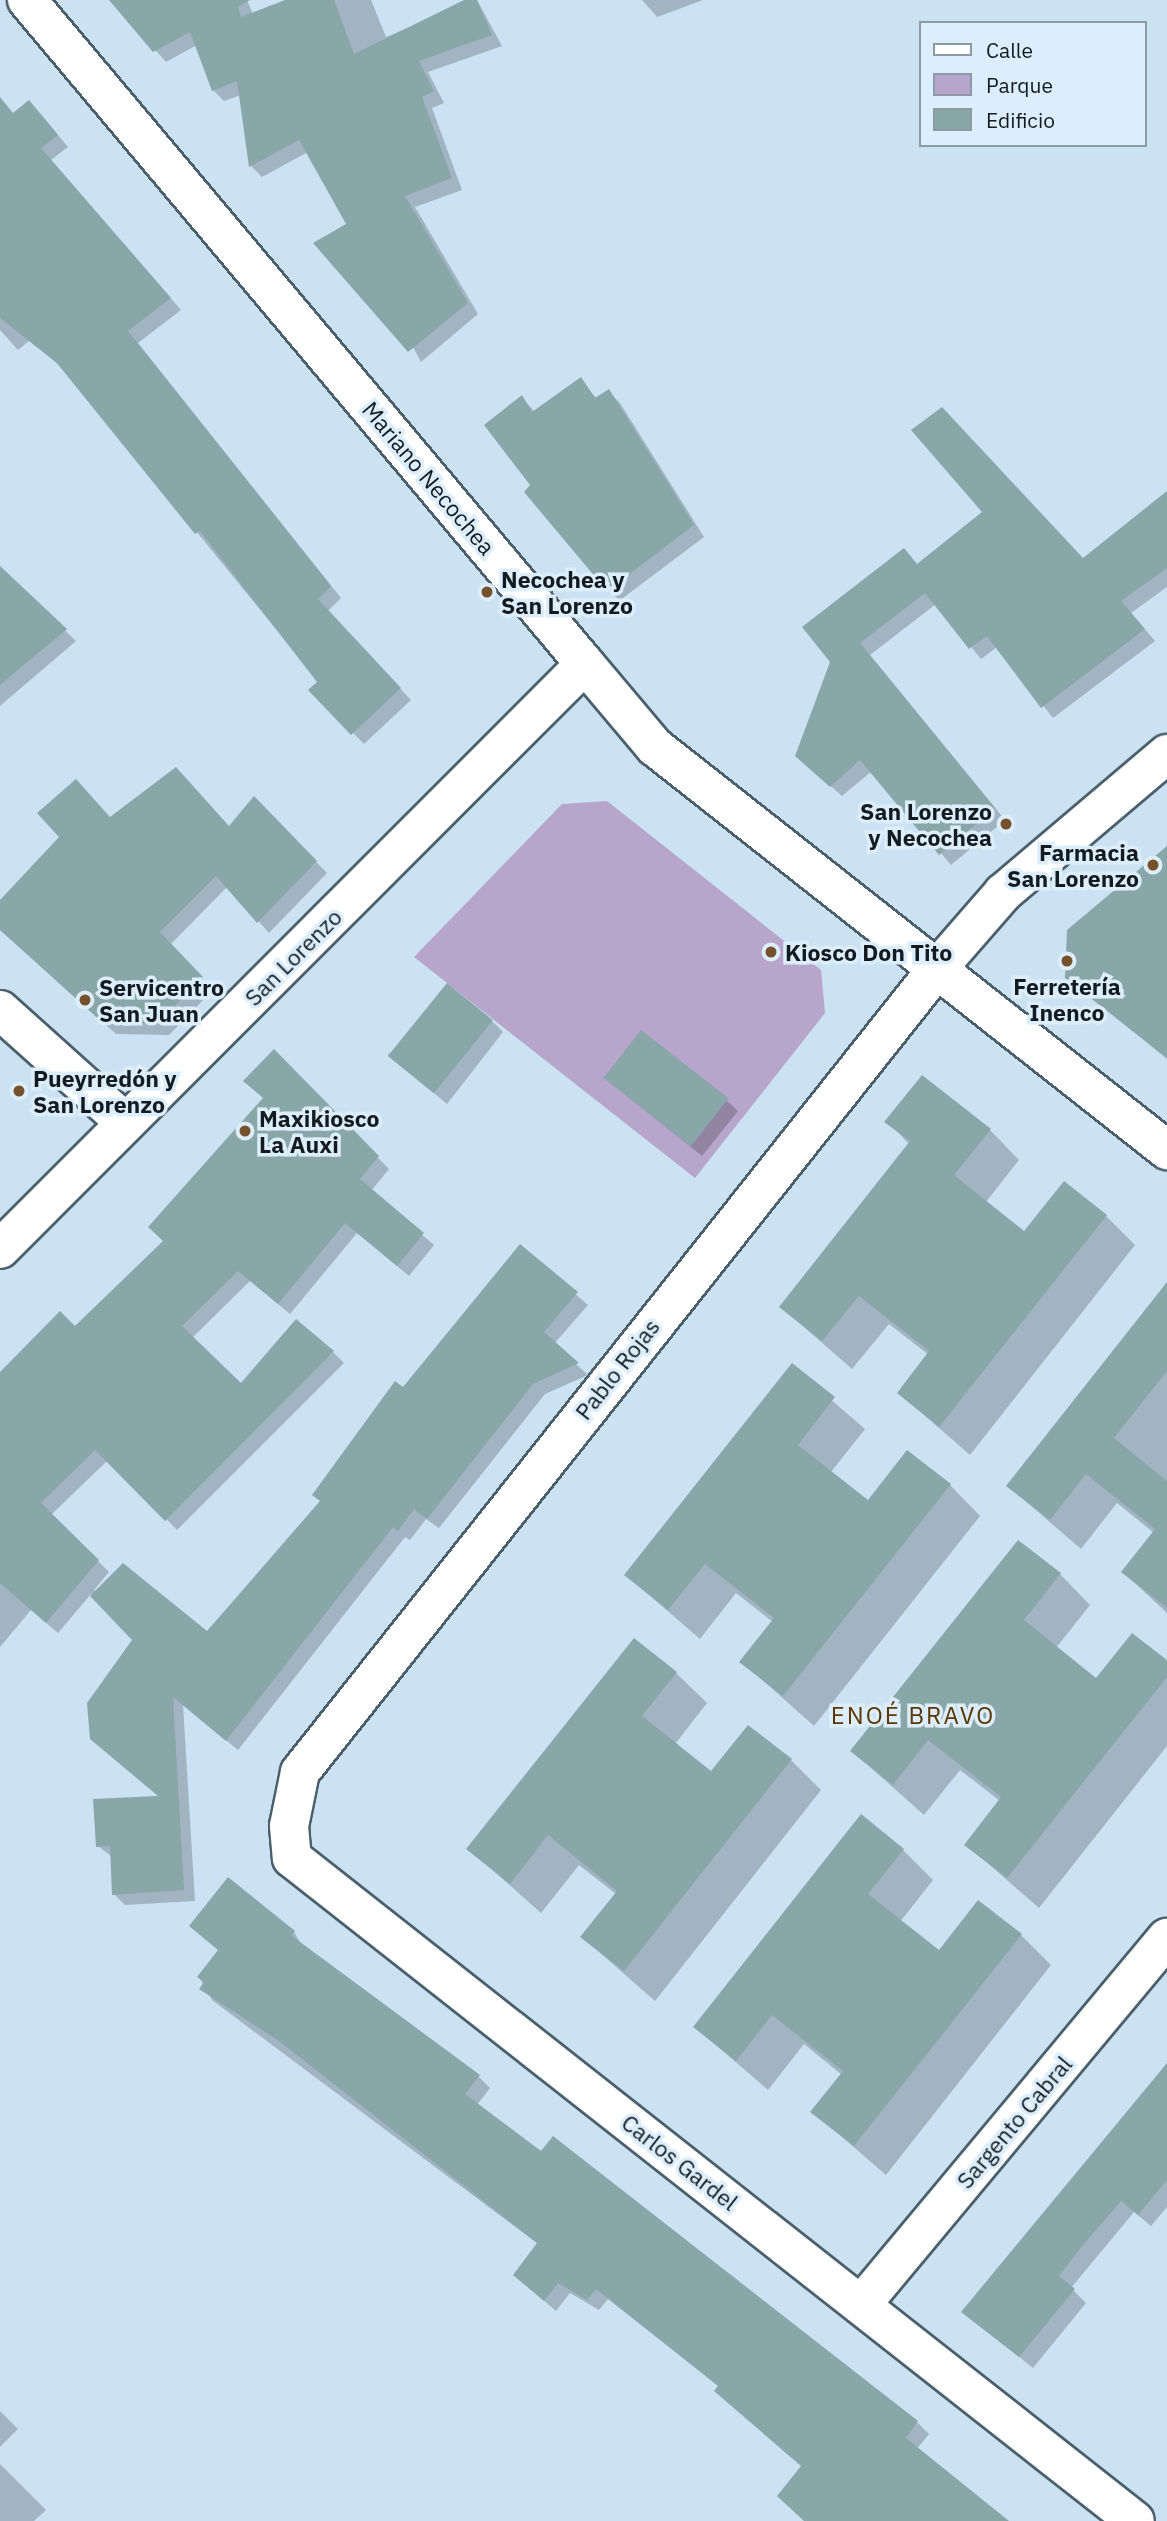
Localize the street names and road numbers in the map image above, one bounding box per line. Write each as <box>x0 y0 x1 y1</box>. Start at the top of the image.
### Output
street label: Mariano Necochea <box>357 396 501 560</box>
street label: San Lorenzo <box>239 903 347 1011</box>
street label: Pablo Rojas <box>569 1313 665 1425</box>
street label: Sargento Cabral <box>951 2050 1077 2194</box>
street label: Carlos Gardel <box>617 2108 743 2216</box>

